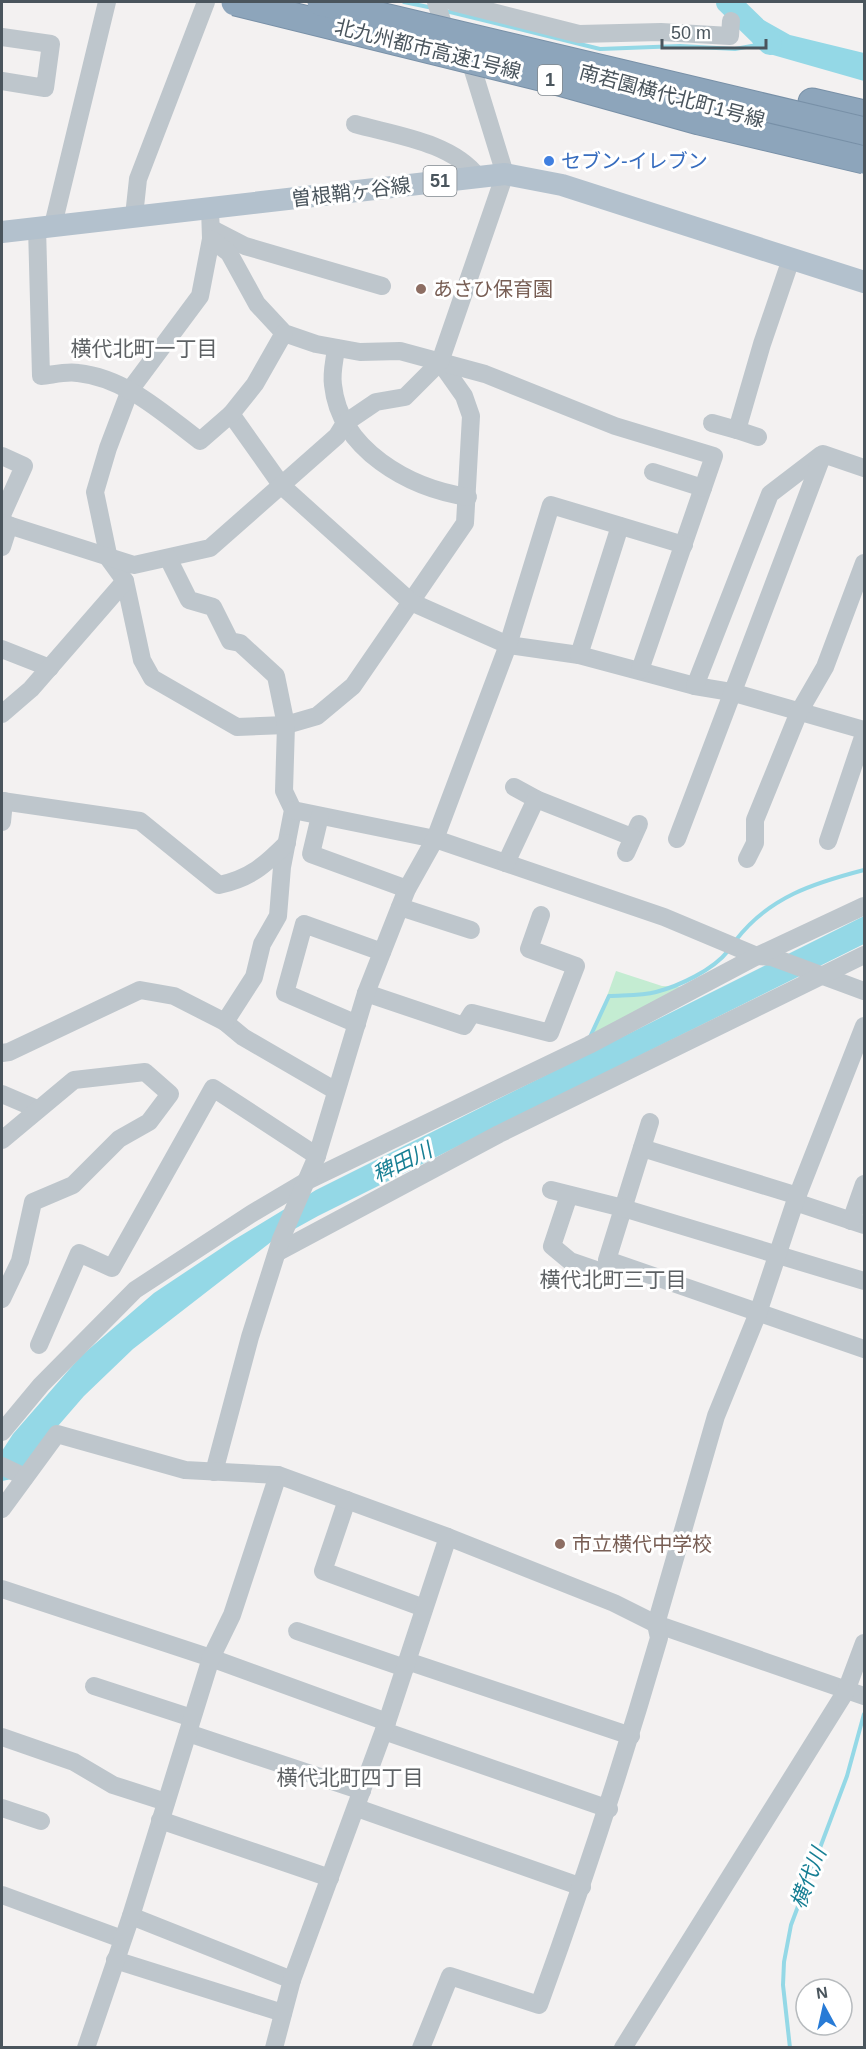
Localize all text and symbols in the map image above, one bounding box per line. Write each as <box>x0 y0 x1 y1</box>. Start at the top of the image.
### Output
scale bar <box>662 12 766 50</box>
street label: 北九州都市高速1号線 <box>333 15 523 83</box>
text: 50 m <box>671 23 711 43</box>
street label: 南若園横代北町1号線 <box>577 61 767 131</box>
road number: 1 <box>538 65 562 95</box>
place label: セブン-イレブン <box>561 150 708 172</box>
marker: セブン-イレブン <box>542 154 556 168</box>
road number: 51 <box>424 166 456 196</box>
street label: 曽根鞘ヶ谷線 <box>290 174 412 210</box>
place label: あさひ保育園 <box>433 278 553 300</box>
marker: あさひ保育園 <box>414 282 428 296</box>
district label: 横代北町一丁目 <box>71 337 218 360</box>
water label: 稗田川 <box>369 1137 437 1186</box>
district label: 横代北町三丁目 <box>540 1268 687 1291</box>
place label: 市立横代中学校 <box>572 1533 712 1555</box>
marker: 市立横代中学校 <box>553 1537 567 1551</box>
district label: 横代北町四丁目 <box>277 1766 424 1789</box>
water label: 横代川 <box>786 1843 831 1912</box>
north arrow <box>794 1977 854 2037</box>
text: N <box>815 1983 829 2002</box>

